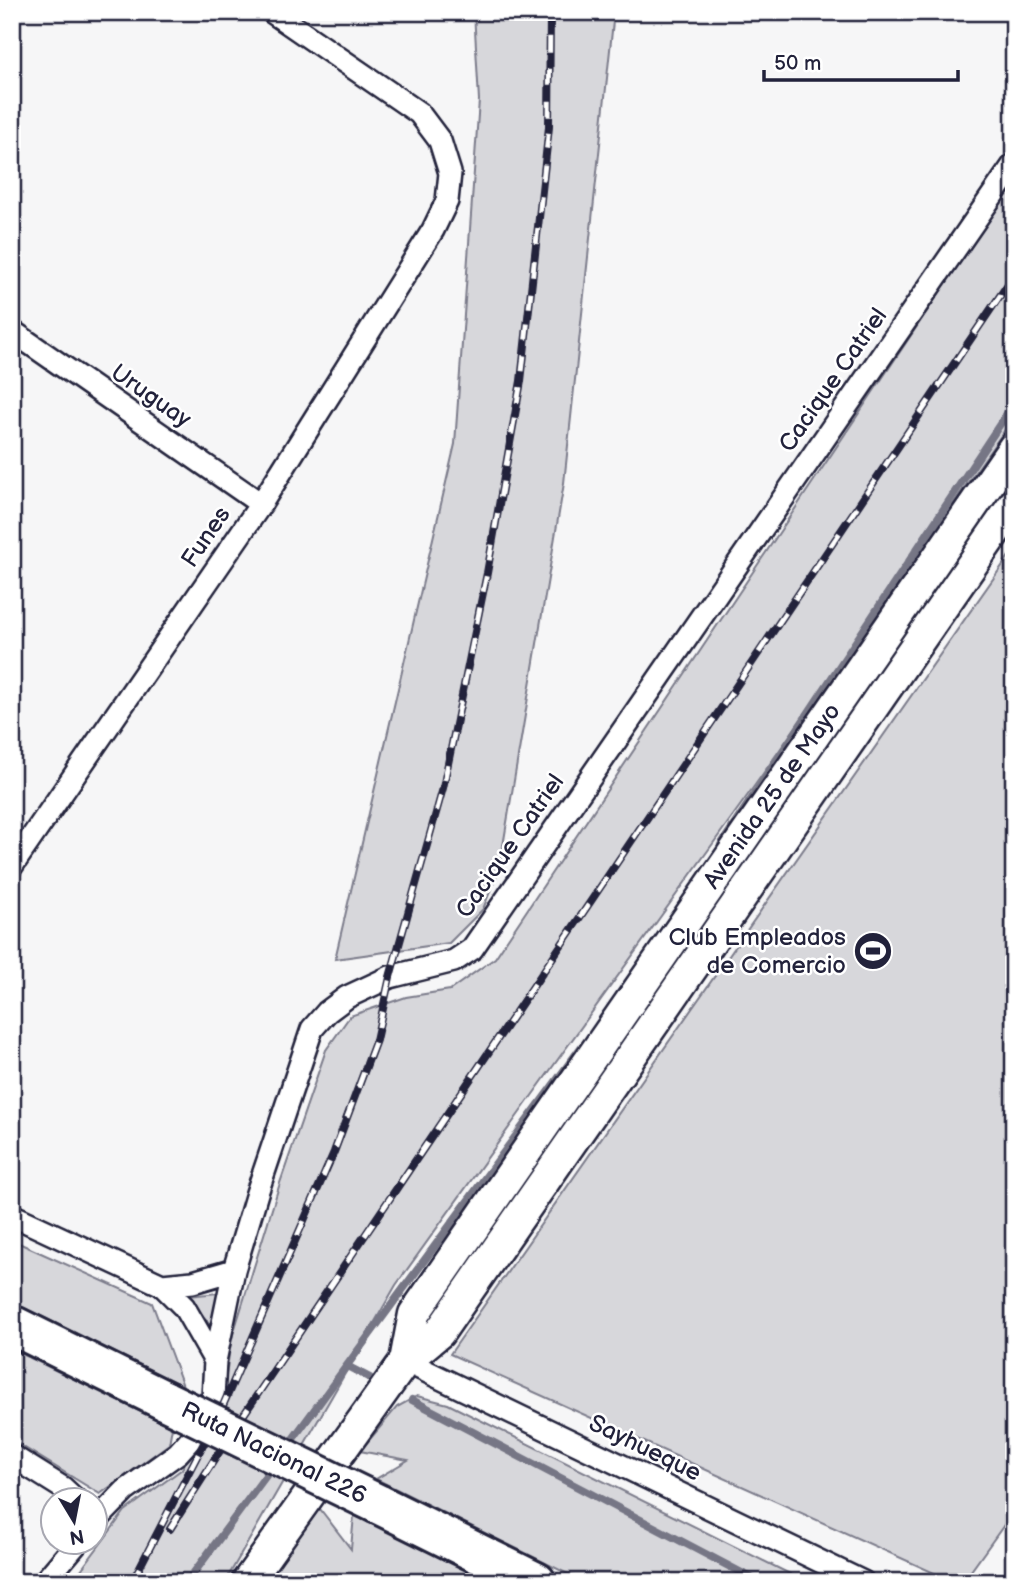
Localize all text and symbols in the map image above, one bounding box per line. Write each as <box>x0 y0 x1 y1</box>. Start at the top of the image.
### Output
scale bar <box>764 38 958 82</box>
text: 50 m <box>774 51 821 76</box>
street label: Cacique Catriel <box>773 302 893 458</box>
street label: Uruguay <box>105 358 197 434</box>
street label: Funes <box>175 501 237 573</box>
street label: Avenida 25 de Mayo <box>697 698 847 894</box>
street label: Cacique Catriel <box>450 768 570 924</box>
place label: Club Empleados de Comercio <box>668 923 846 980</box>
sports icon: Club Empleados de Comercio <box>852 930 894 972</box>
street label: Ruta Nacional 226 <box>177 1396 371 1510</box>
street label: Sayhueque <box>584 1408 706 1488</box>
north arrow <box>38 1486 108 1556</box>
text: N <box>68 1524 86 1549</box>

